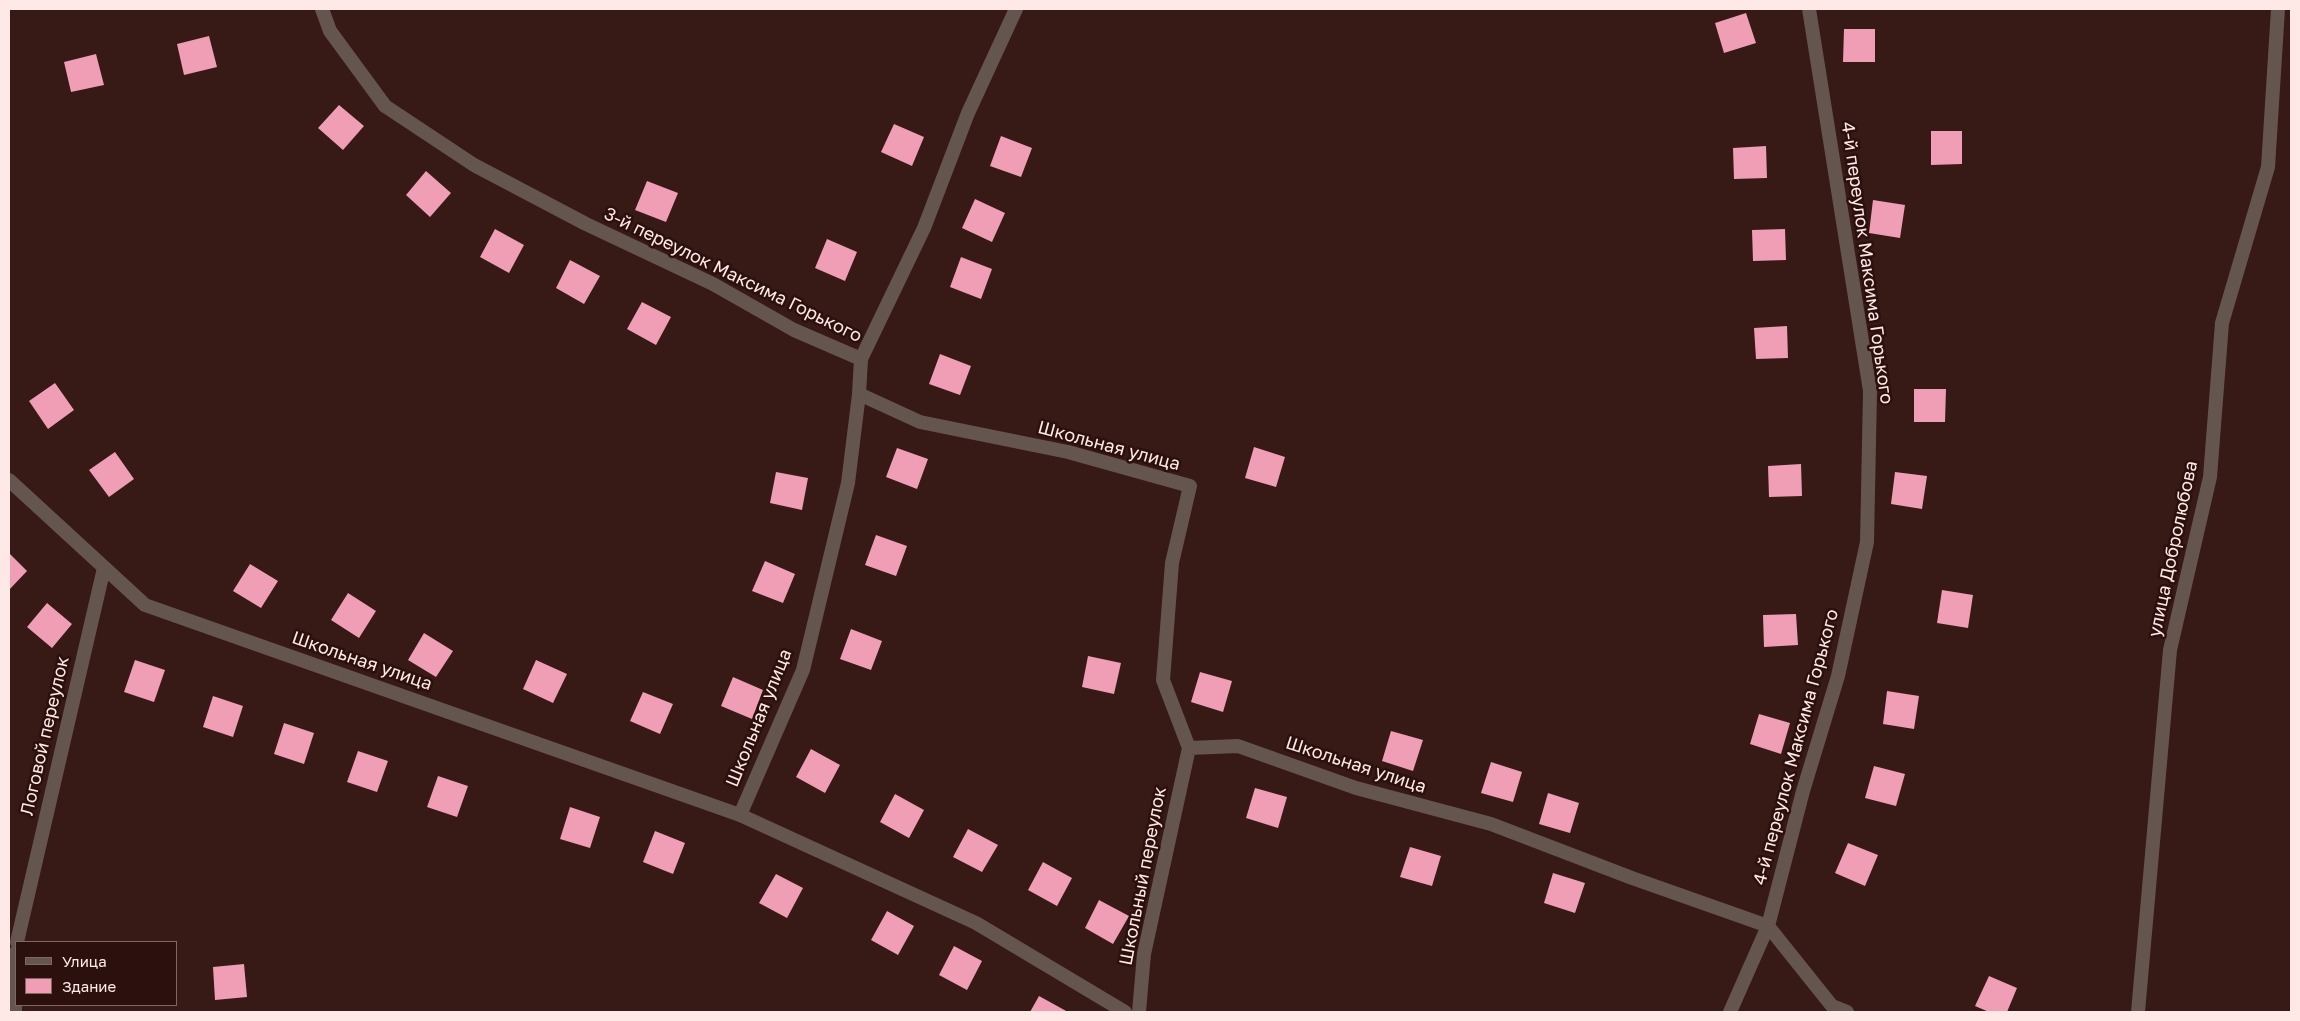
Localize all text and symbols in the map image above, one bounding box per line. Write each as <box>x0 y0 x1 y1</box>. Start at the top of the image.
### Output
street label: 4-й переулок Максима Горького <box>1836 121 1898 405</box>
street label: 3-й переулок Максима Горького <box>600 203 866 347</box>
street label: Школьная улица <box>1035 417 1183 475</box>
street label: улица Добролюбова <box>2144 459 2202 639</box>
street label: 4-й переулок Максима Горького <box>1749 607 1843 887</box>
street label: Школьная улица <box>289 627 435 695</box>
street label: Школьная улица <box>722 646 796 790</box>
street label: Логовой переулок <box>16 654 74 818</box>
street label: Школьная улица <box>1283 732 1429 798</box>
street label: Школьный переулок <box>1115 785 1171 967</box>
legend <box>15 941 178 1006</box>
text: Улица <box>62 952 107 970</box>
text: Здание <box>62 977 116 995</box>

